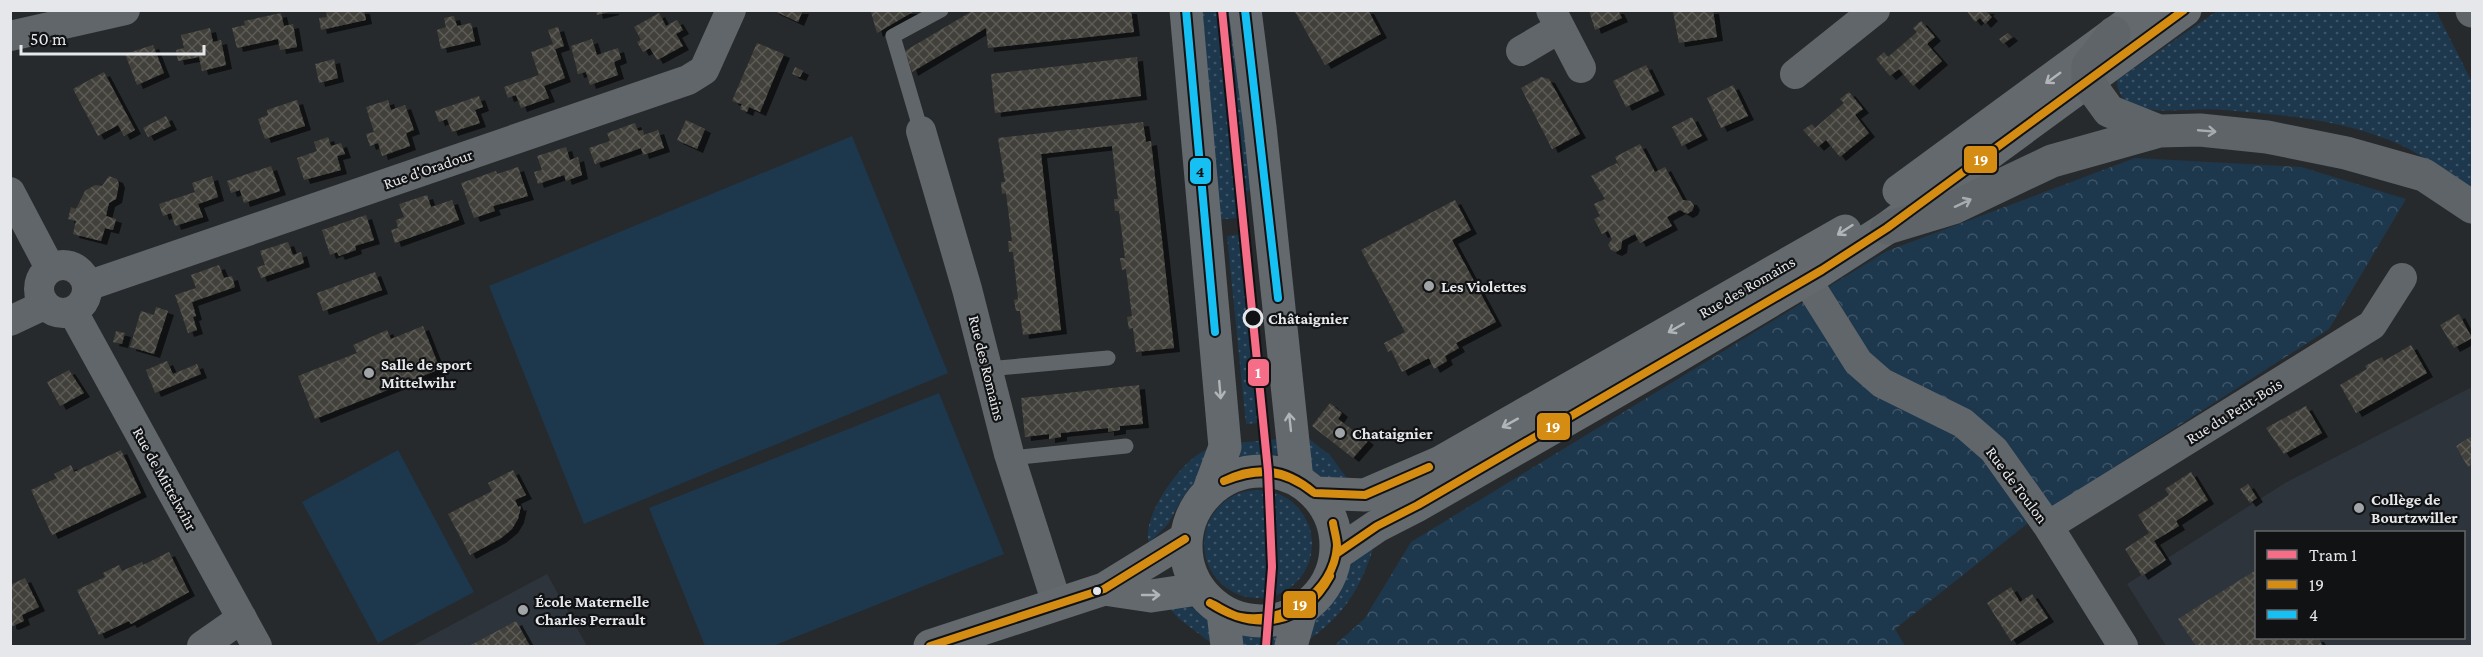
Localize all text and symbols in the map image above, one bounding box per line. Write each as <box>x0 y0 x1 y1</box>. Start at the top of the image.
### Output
scale bar <box>21 18 204 56</box>
text: 50 m <box>30 29 67 49</box>
one-way arrow <box>2046 72 2062 84</box>
one-way arrow <box>2197 126 2217 137</box>
line badge: 19 <box>1963 145 1998 174</box>
street label: Rue d'Oradour <box>381 146 475 192</box>
text: 19 <box>1974 151 1988 168</box>
line badge: 4 <box>1189 157 1212 185</box>
text: 4 <box>1196 163 1205 180</box>
one-way arrow <box>1953 197 1971 209</box>
one-way arrow <box>1837 224 1854 236</box>
street label: Rue des Romains <box>1696 253 1798 321</box>
place label: Les Violettes <box>1441 278 1527 295</box>
marker: Les Violettes <box>1422 279 1436 293</box>
marker: Châtaignier <box>1243 308 1263 328</box>
place label: Châtaignier <box>1268 310 1349 327</box>
street label: Rue des Romains <box>966 314 1008 422</box>
one-way arrow <box>1668 323 1686 334</box>
place label: Salle de sport Mittelwihr <box>381 356 472 391</box>
line badge: 1 <box>1247 358 1270 387</box>
text: 1 <box>1255 364 1261 381</box>
marker: Salle de sport Mittelwihr <box>362 366 376 380</box>
street label: Rue du Petit-Bois <box>2183 375 2285 447</box>
one-way arrow <box>1215 380 1226 400</box>
one-way arrow <box>1284 412 1295 432</box>
line badge: 19 <box>1536 412 1571 441</box>
one-way arrow <box>1502 417 1519 429</box>
text: 19 <box>1546 418 1560 435</box>
street label: Rue de Mittelwihr <box>130 425 200 534</box>
place label: Chataignier <box>1352 425 1433 442</box>
marker: Chataignier <box>1333 426 1347 440</box>
street label: Rue de Toulon <box>1983 444 2051 527</box>
place label: Collège de Bourtzwiller <box>2371 491 2458 526</box>
marker: Collège de Bourtzwiller <box>2352 501 2366 515</box>
legend <box>2255 531 2465 639</box>
text: Tram 1 <box>2309 545 2357 565</box>
text: 19 <box>2309 575 2324 595</box>
unlabelled marker <box>1091 585 1103 597</box>
one-way arrow <box>1141 589 1160 601</box>
line badge: 19 <box>1282 590 1317 619</box>
place label: École Maternelle Charles Perrault <box>535 593 650 628</box>
text: 19 <box>1293 596 1307 613</box>
marker: École Maternelle Charles Perrault <box>516 603 530 617</box>
text: 4 <box>2309 605 2318 625</box>

